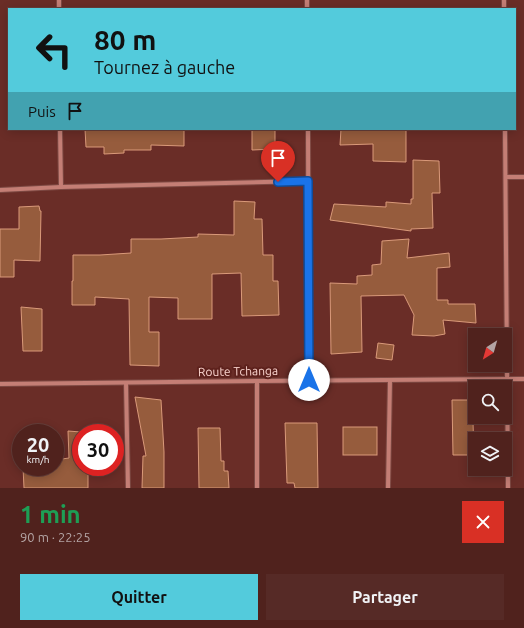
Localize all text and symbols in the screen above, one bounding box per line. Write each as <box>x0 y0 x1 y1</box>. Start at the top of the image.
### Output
icon: left <box>28 24 80 76</box>
text: 80 m <box>94 24 156 55</box>
text: Tournez à gauche <box>94 57 235 77</box>
icon: arrive <box>64 100 86 122</box>
text: Puis <box>28 103 56 120</box>
pin <box>261 141 295 182</box>
icon: arrive <box>267 147 289 169</box>
north arrow <box>468 328 512 372</box>
map controls <box>468 328 512 476</box>
position arrow <box>288 359 330 401</box>
street label: Route Tchanga <box>198 364 278 378</box>
button: search <box>468 380 512 424</box>
speed limit sign: 30 <box>72 424 124 476</box>
button: layers <box>468 432 512 476</box>
text: 20 <box>27 433 49 456</box>
text: km/h <box>26 454 50 465</box>
text: 1 min <box>20 501 81 528</box>
button: close <box>462 501 504 543</box>
text: 90 m · 22:25 <box>20 530 91 544</box>
button: Quitter <box>20 574 258 620</box>
button: Partager <box>266 574 504 620</box>

